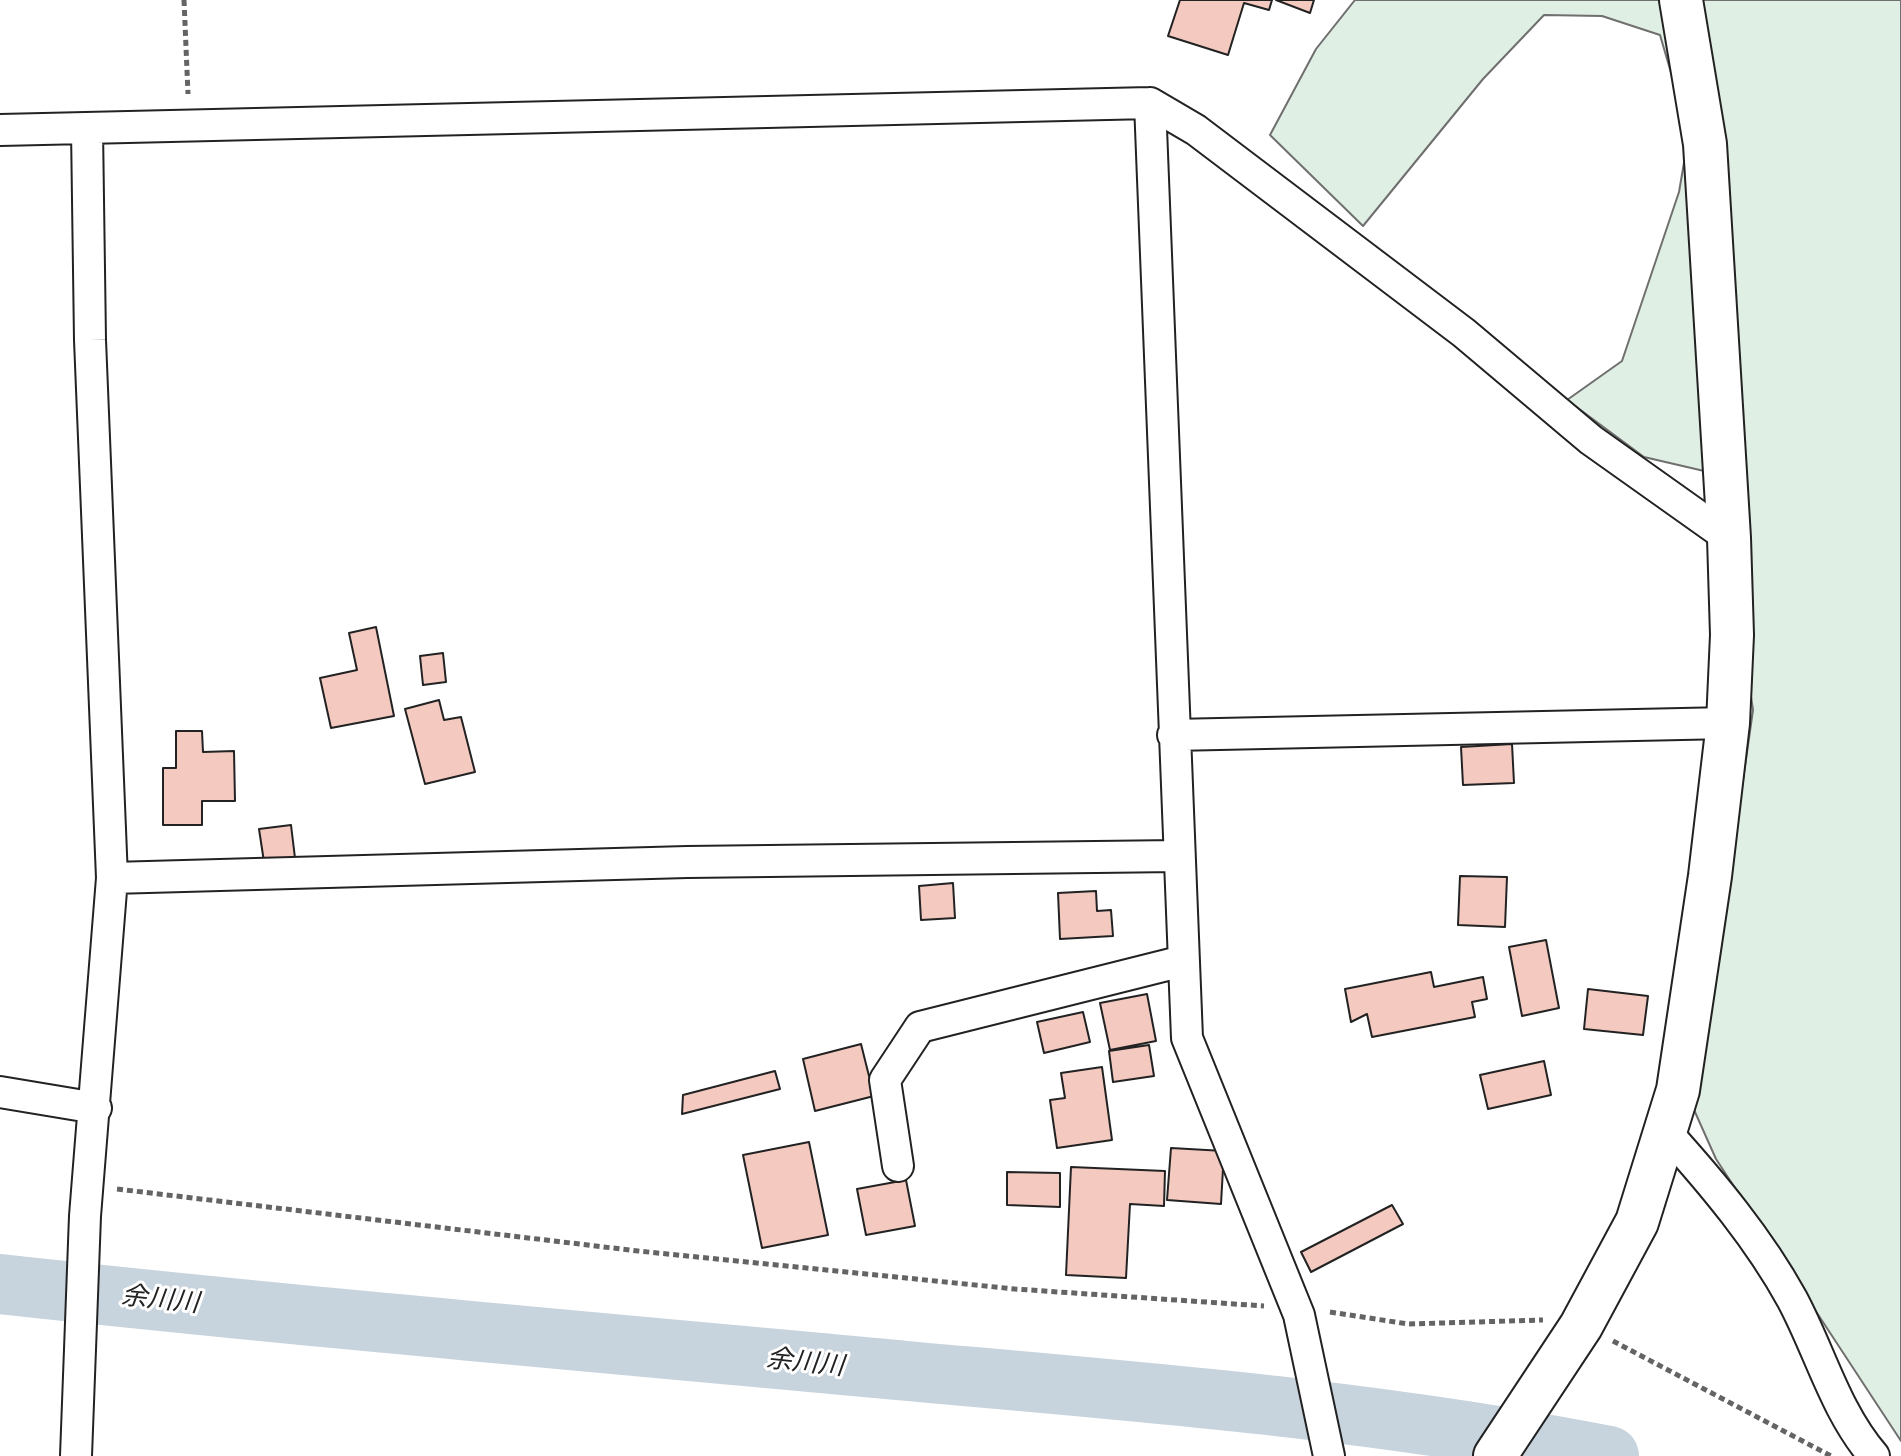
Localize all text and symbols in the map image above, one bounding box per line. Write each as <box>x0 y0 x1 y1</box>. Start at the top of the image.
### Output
water label: 余川川 <box>120 1280 200 1320</box>
water label: 余川川 <box>765 1343 845 1383</box>

